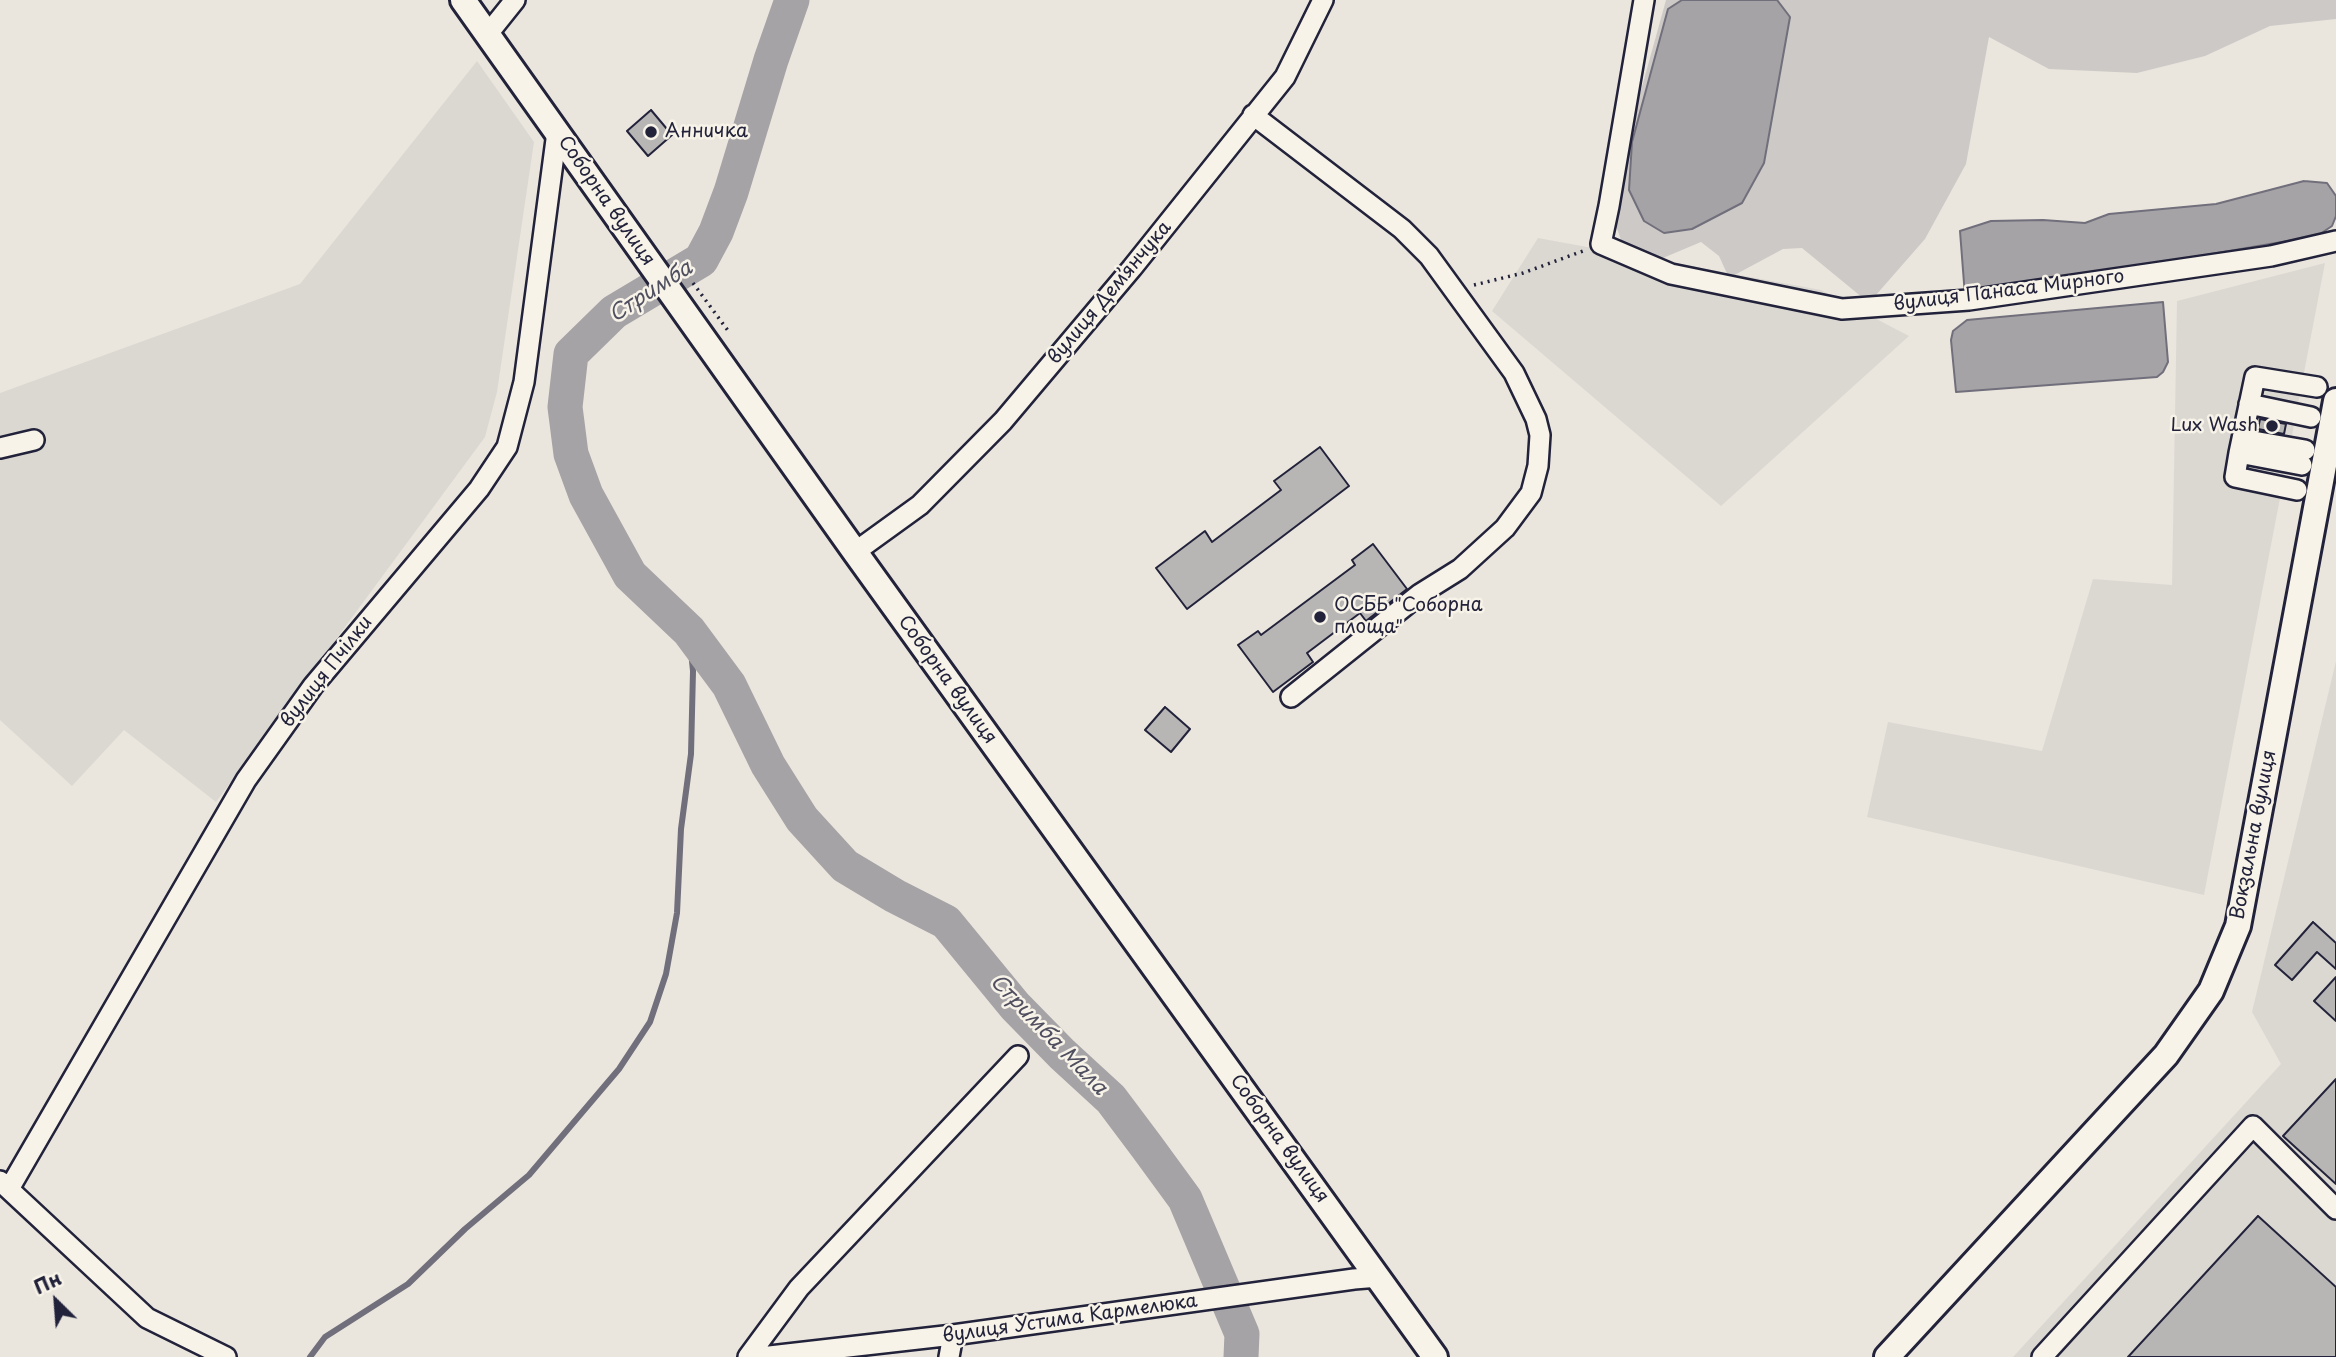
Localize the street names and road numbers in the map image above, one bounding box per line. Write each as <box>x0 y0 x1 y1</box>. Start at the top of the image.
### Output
street label: Соборна вулиця <box>553 132 659 270</box>
street label: вулиця Демʼянчука <box>1043 217 1177 369</box>
street label: вулиця Панаса Мирного <box>1892 266 2126 316</box>
street label: Соборна вулиця <box>893 611 1001 749</box>
street label: вулиця Пчілки <box>276 612 378 732</box>
street label: Вокзальна вулиця <box>2226 748 2282 922</box>
street label: Соборна вулиця <box>1225 1070 1333 1208</box>
street label: вулиця Устима Кармелюка <box>941 1290 1199 1348</box>

